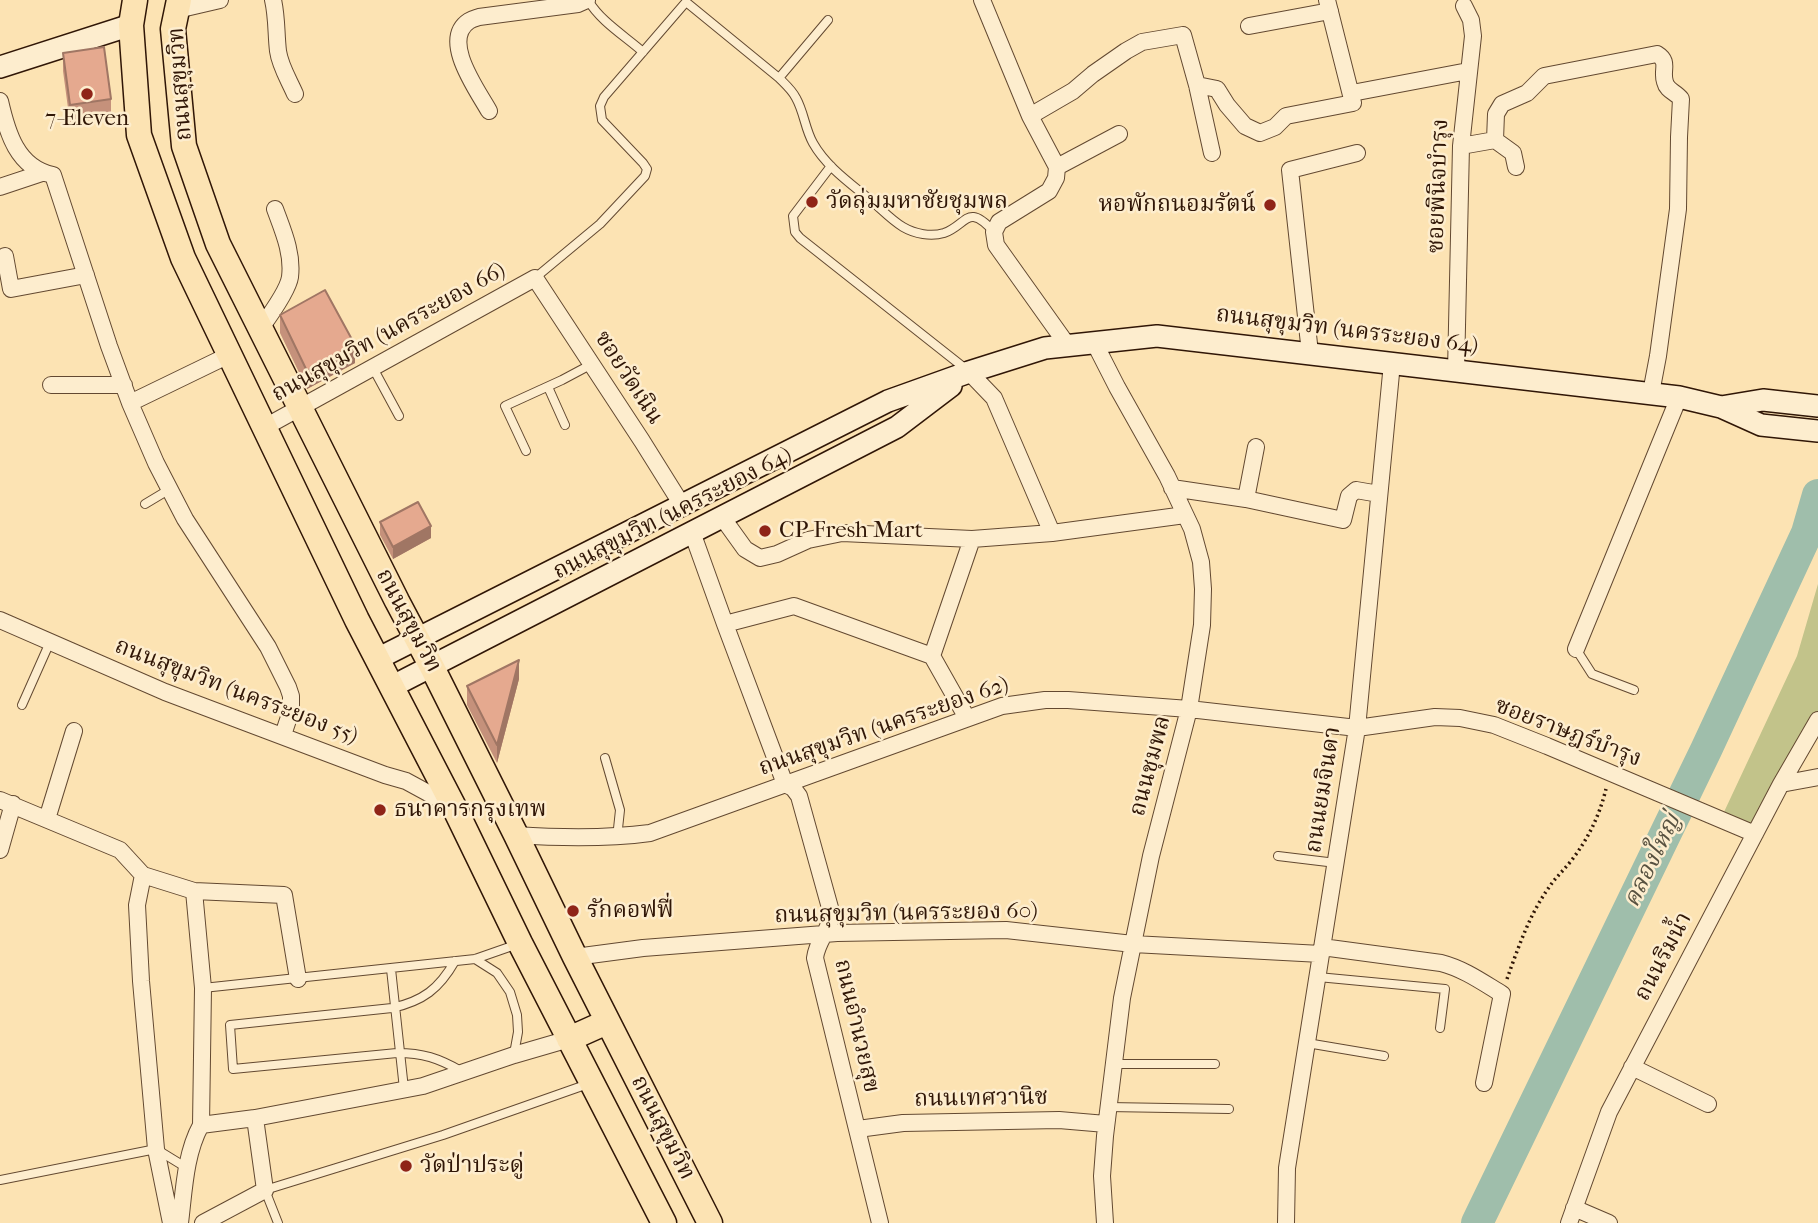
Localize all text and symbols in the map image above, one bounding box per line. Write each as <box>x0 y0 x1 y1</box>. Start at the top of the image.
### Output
street label: ถนนสุขุมวิท <box>163 26 199 142</box>
marker: 7-Eleven <box>79 86 95 102</box>
place label: 7-Eleven <box>45 105 129 133</box>
street label: ซอยพินิจบำรุง <box>1423 118 1455 254</box>
place label: วัดลุ่มมหาชัยชุมพล <box>826 188 1008 216</box>
place label: หอพักถนอมรัตน์ <box>1099 191 1256 219</box>
marker: วัดลุ่มมหาชัยชุมพล <box>804 194 820 210</box>
marker: หอพักถนอมรัตน์ <box>1262 197 1278 213</box>
street label: ถนนสุขุมวิท (นครระยอง 66) <box>267 257 511 409</box>
street label: ถนนสุขุมวิท (นครระยอง 64) <box>1214 301 1480 361</box>
street label: ซอยวัดเนิน <box>588 326 668 430</box>
street label: ถนนสุขุมวิท (นครระยอง 64) <box>549 442 797 586</box>
place label: CP Fresh Mart <box>779 517 923 545</box>
marker: CP Fresh Mart <box>757 523 773 539</box>
street label: ถนนสุขุมวิท <box>369 564 447 678</box>
street label: ถนนสุขุมวิท (นครระยอง 55) <box>111 633 361 751</box>
street label: ถนนสุขุมวิท (นครระยอง 62) <box>755 671 1013 783</box>
street label: ซอยราษฎร์บำรุง <box>1491 692 1645 774</box>
street label: ถนนชุมพล <box>1124 713 1178 819</box>
street label: ถนนยมจินดา <box>1300 725 1348 855</box>
place label: ธนาคารกรุงเทพ <box>394 796 546 824</box>
marker: ธนาคารกรุงเทพ <box>372 802 388 818</box>
water label: คลองใหญ่ <box>1618 810 1688 912</box>
place label: รักคอฟฟี่ <box>587 897 674 925</box>
street label: ถนนสุขุมวิท (นครระยอง 60) <box>774 898 1038 930</box>
marker: รักคอฟฟี่ <box>565 903 581 919</box>
street label: ถนนริมน้ำ <box>1629 908 1699 1006</box>
street label: ถนนอำนวยสุข <box>827 957 885 1095</box>
street label: ถนนสุขุมวิท <box>624 1071 700 1185</box>
street label: ถนนเทศวานิช <box>914 1084 1048 1114</box>
place label: วัดป่าประดู่ <box>420 1152 524 1180</box>
marker: วัดป่าประดู่ <box>398 1158 414 1174</box>

